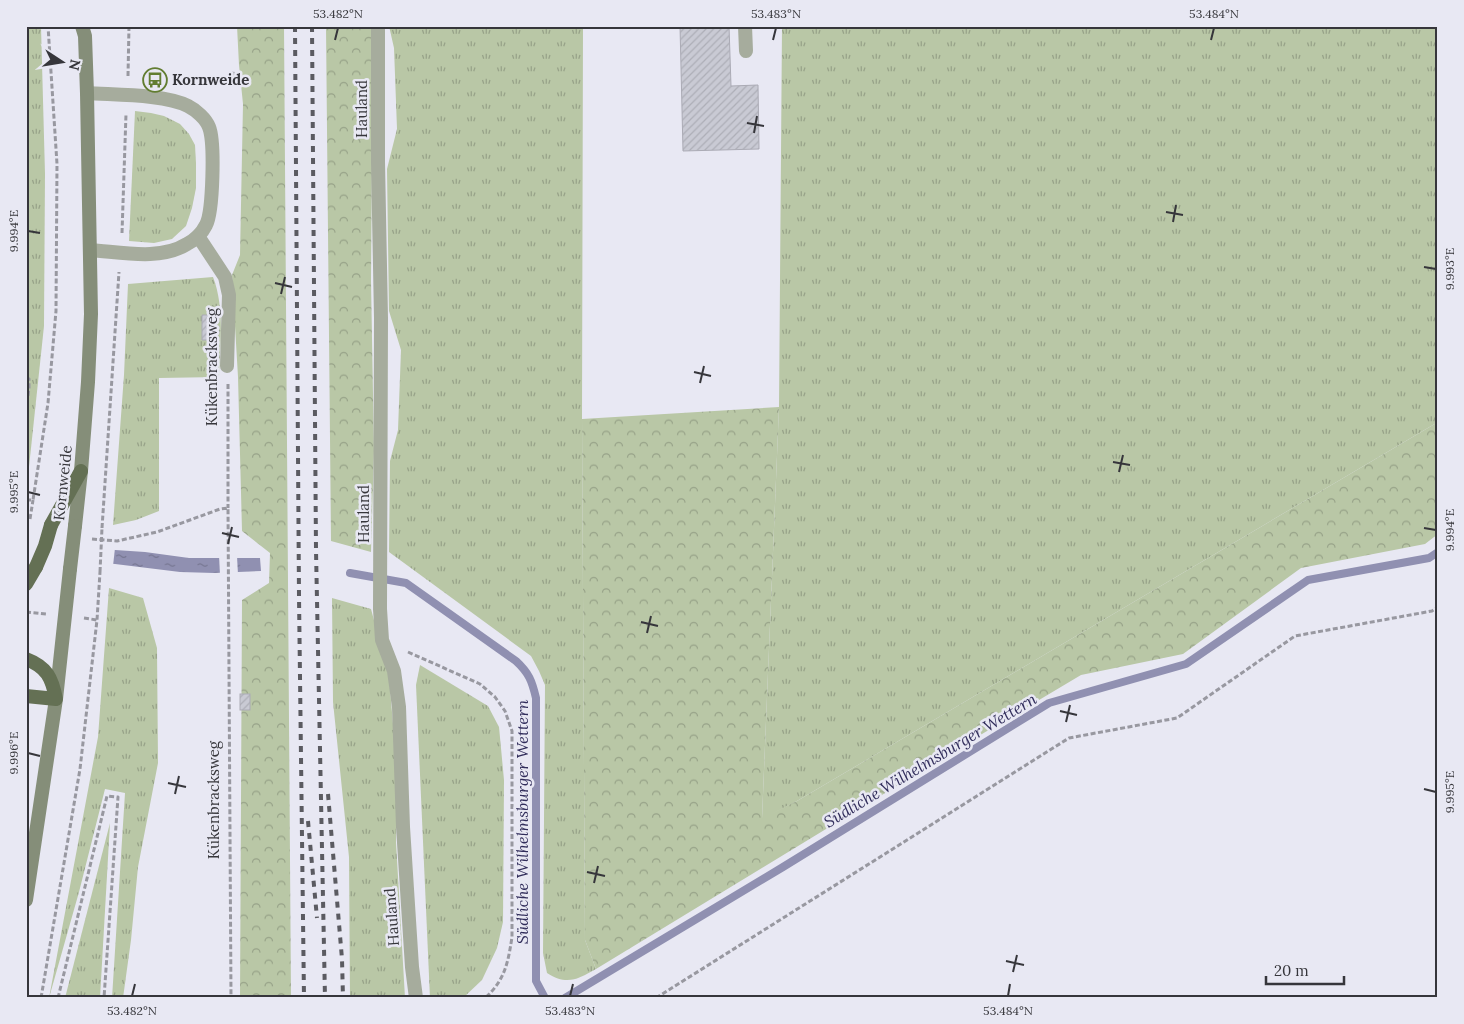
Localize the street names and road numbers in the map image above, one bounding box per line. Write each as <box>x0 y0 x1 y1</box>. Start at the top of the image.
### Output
street label: Hauland <box>352 80 371 138</box>
street label: Kükenbracksweg <box>202 307 221 426</box>
street label: Kornweide <box>49 444 76 521</box>
street label: Hauland <box>354 485 373 543</box>
street label: Kükenbracksweg <box>204 740 223 859</box>
street label: Hauland <box>380 887 403 947</box>

